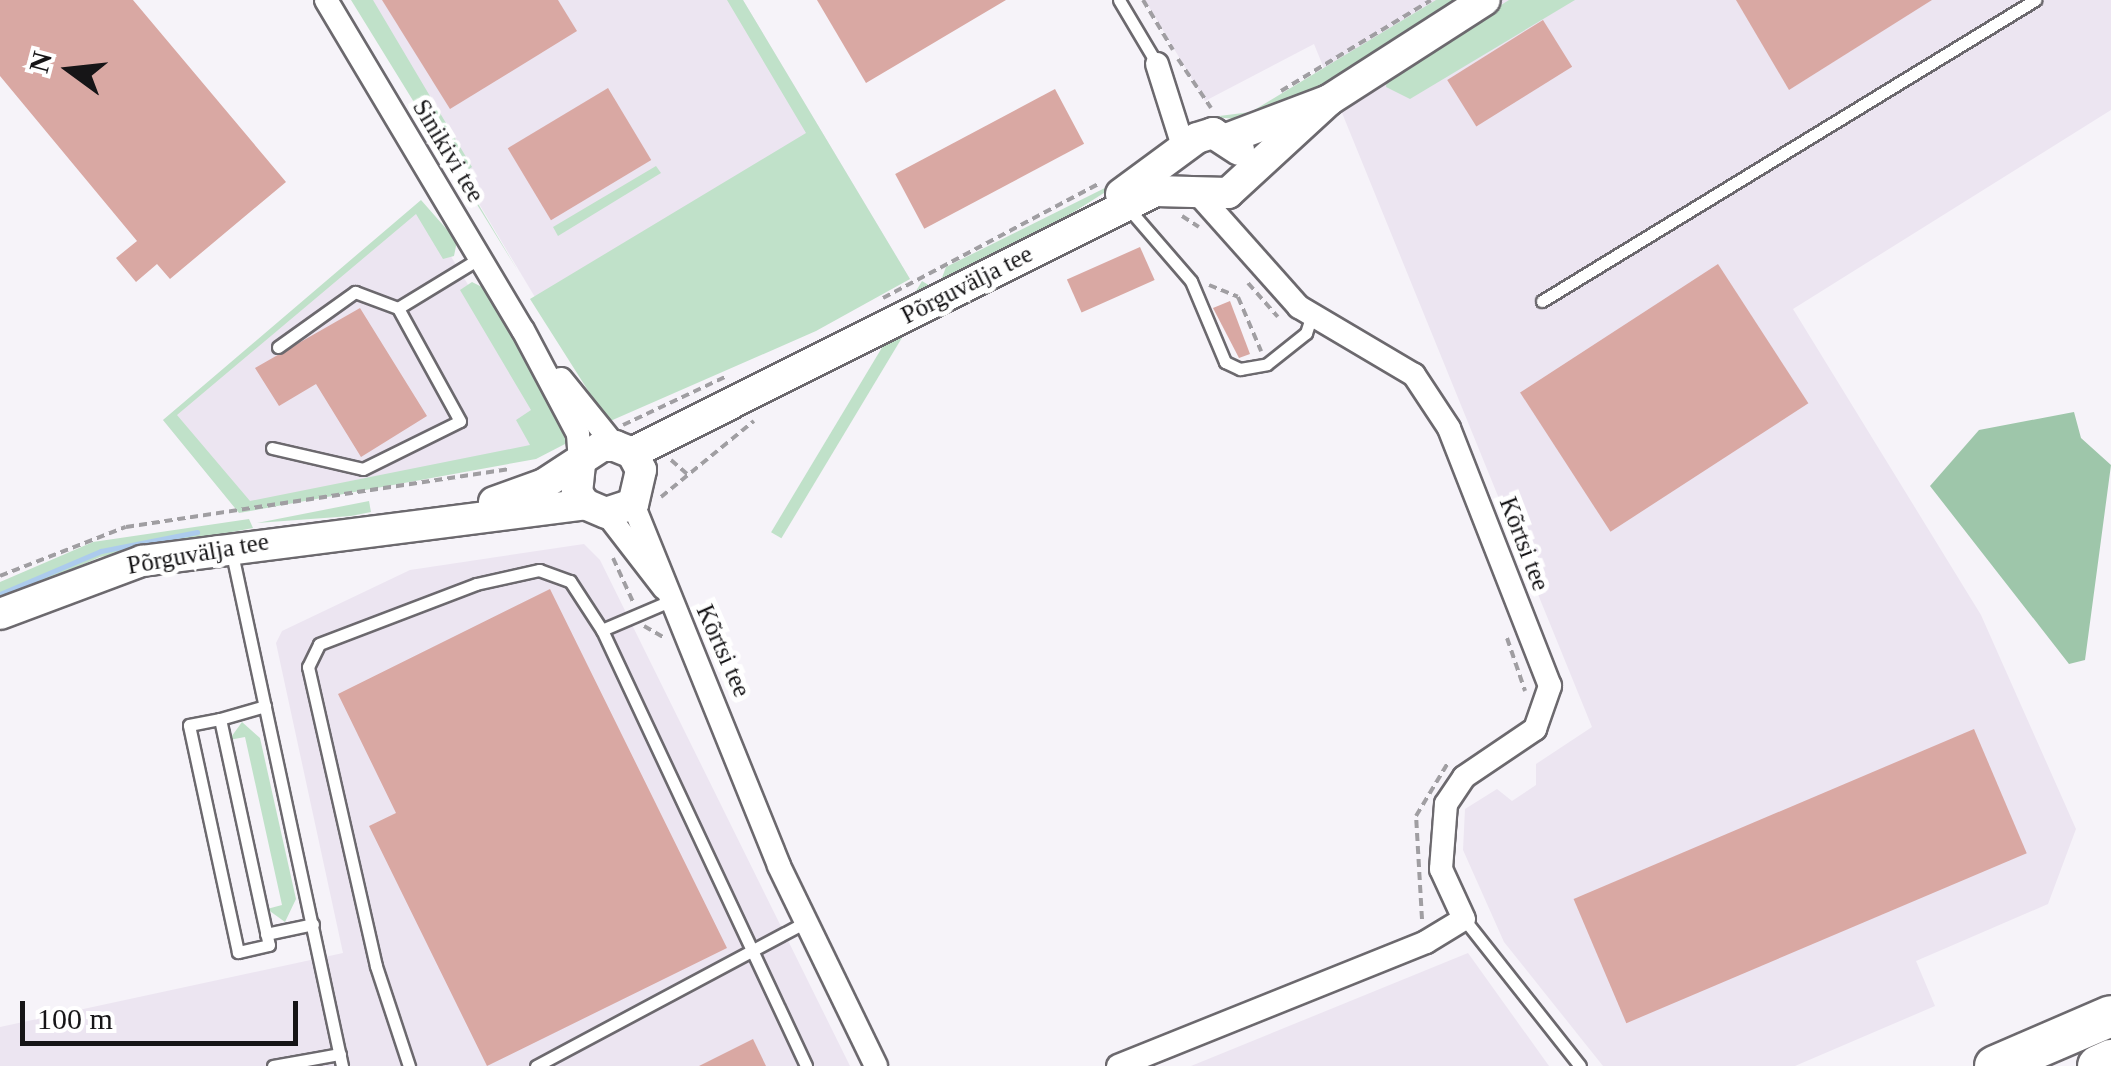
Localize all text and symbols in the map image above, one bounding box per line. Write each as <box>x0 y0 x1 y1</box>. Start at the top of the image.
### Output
north arrow <box>20 20 120 120</box>
text: N <box>23 48 58 76</box>
street label: Sinikivi tee <box>406 94 490 208</box>
street label: Põrguvälja tee <box>896 239 1038 331</box>
street label: Kõrtsi tee <box>1492 493 1556 595</box>
street label: Põrguvälja tee <box>125 527 271 581</box>
street label: Kõrtsi tee <box>689 600 757 702</box>
scale bar <box>25 981 302 1043</box>
text: 100 m <box>37 1002 113 1035</box>

